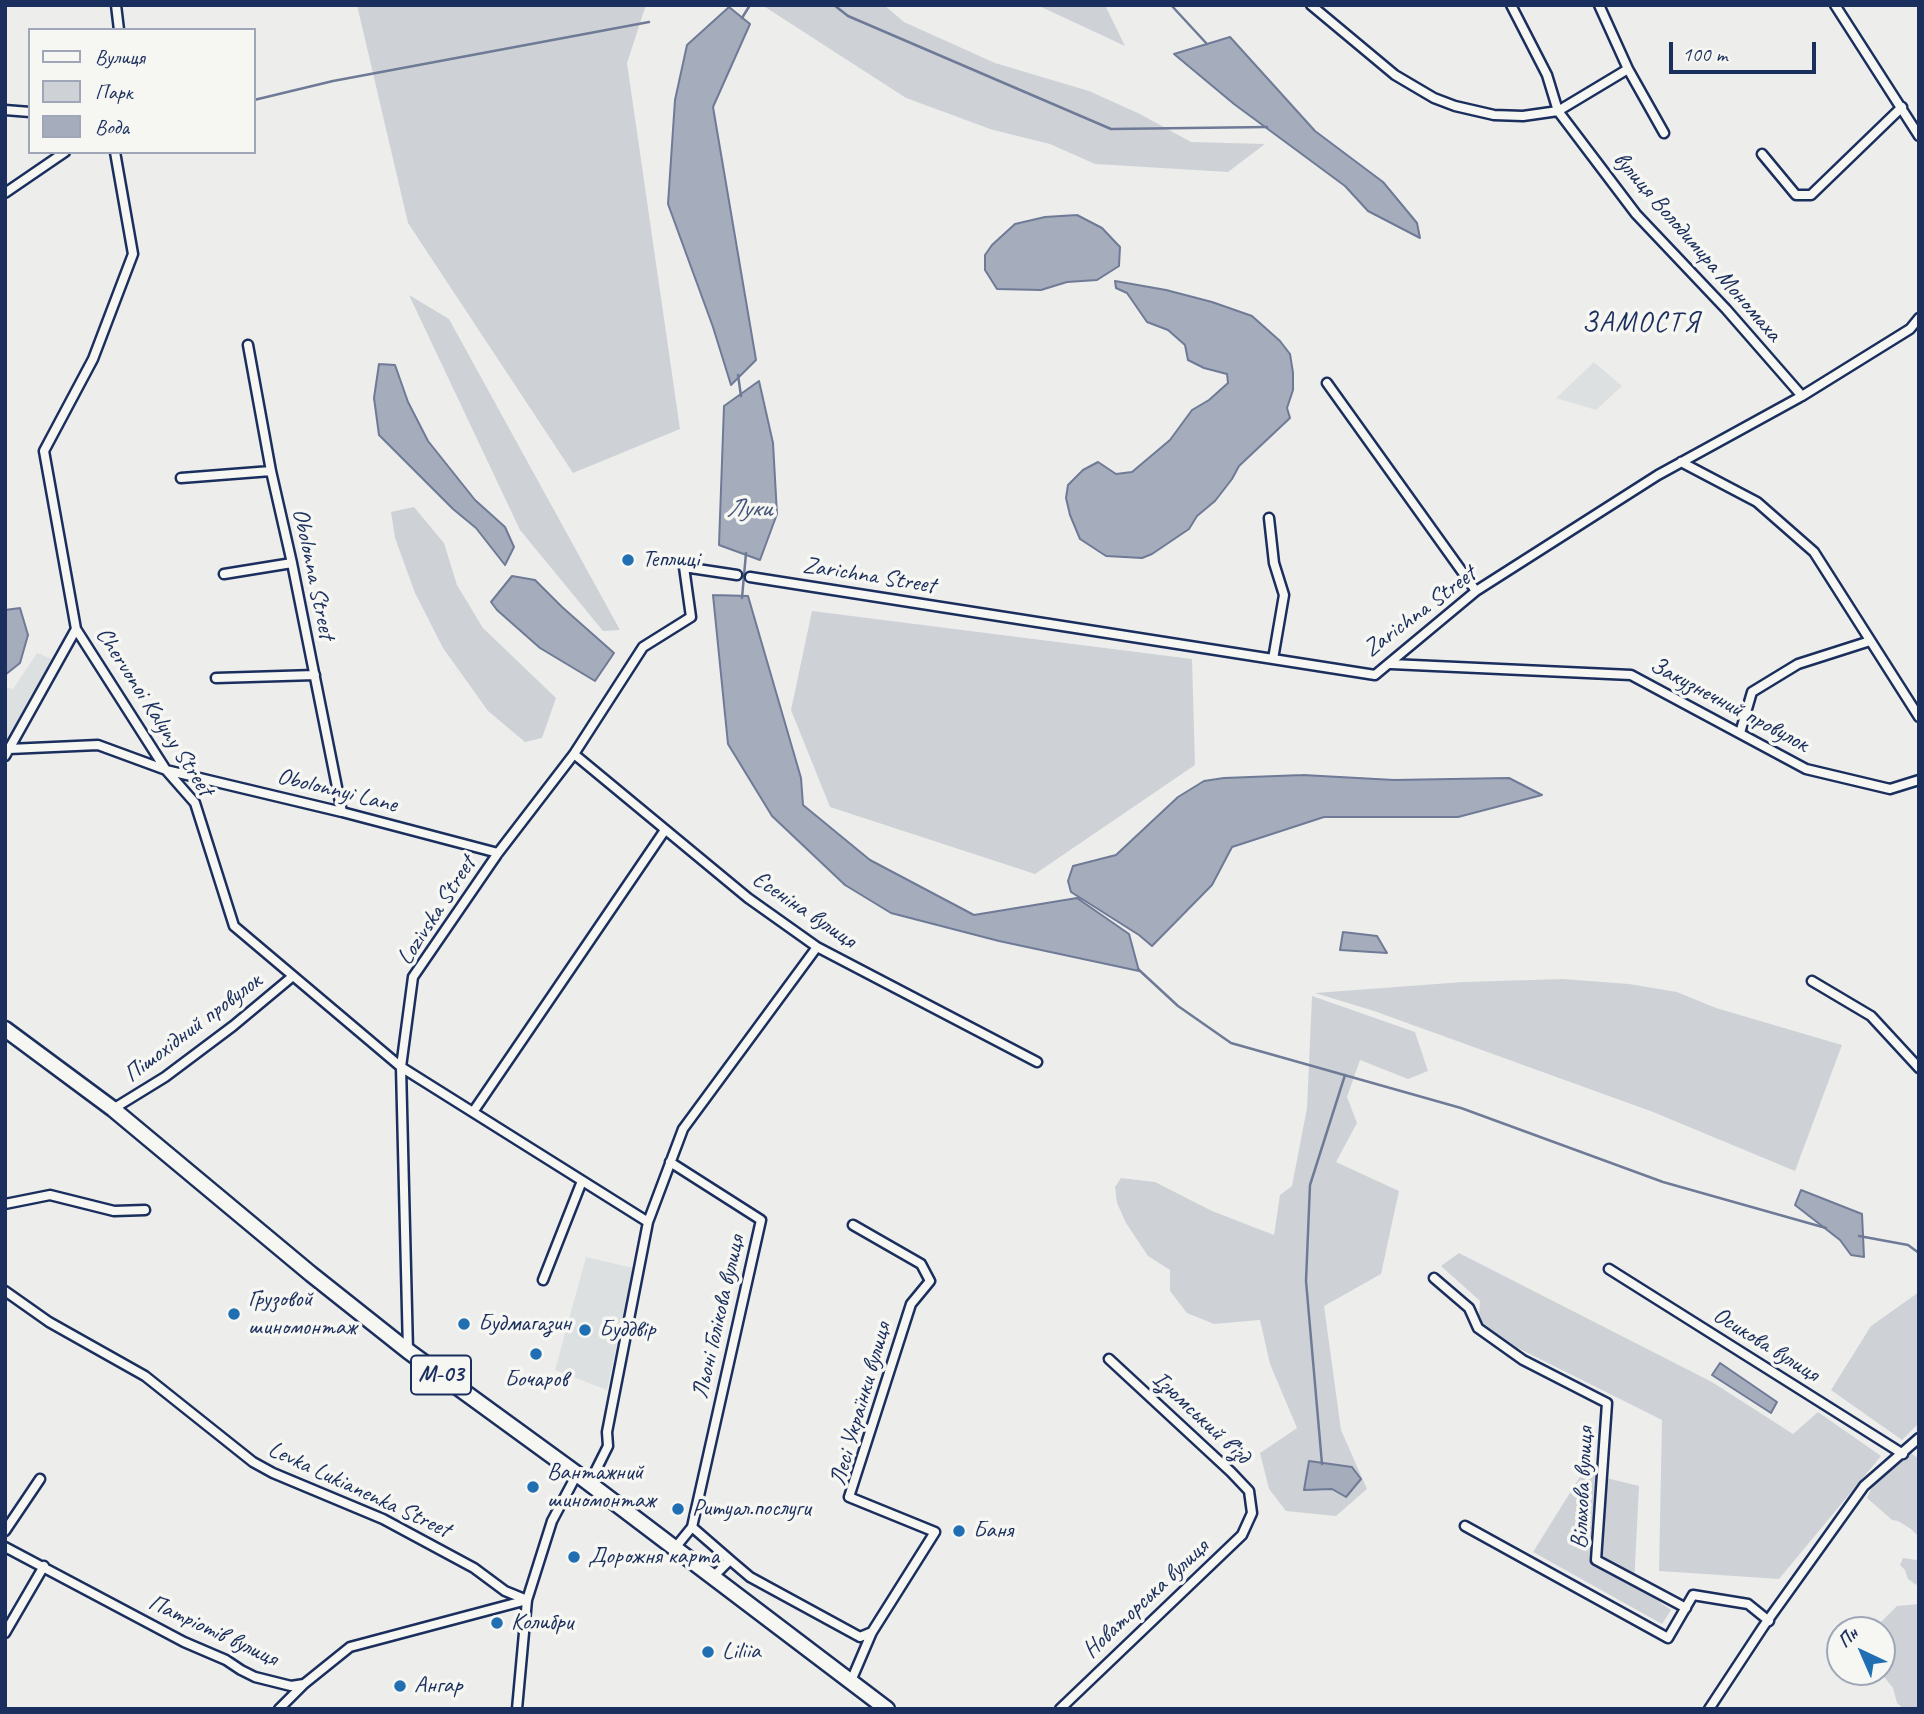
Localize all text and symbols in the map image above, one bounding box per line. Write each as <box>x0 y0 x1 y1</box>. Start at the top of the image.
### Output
legend <box>28 28 256 154</box>
scale bar <box>1672 28 1819 72</box>
text: 100 m <box>1682 41 1727 67</box>
text: Вулиця <box>95 44 145 70</box>
text: Парк <box>95 79 132 105</box>
text: Вода <box>95 114 129 140</box>
street label: вулиця Володимира Мономаха <box>1606 146 1788 348</box>
district label: ЗАМОСТЯ <box>1583 307 1699 341</box>
water label: Луки <box>726 493 772 525</box>
street label: Obolonna Street <box>285 506 341 642</box>
place label: Теплиці <box>642 546 699 574</box>
street label: Zarichna Street <box>801 551 937 601</box>
marker: Теплиці <box>620 552 636 568</box>
street label: Zarichna Street <box>1358 560 1482 664</box>
street label: Chervonoi Kalyny Street <box>89 622 219 802</box>
street label: Закузнечний провулок <box>1645 651 1813 759</box>
street label: Obolonnyi Lane <box>274 762 400 820</box>
street label: Lozivska Street <box>391 851 483 971</box>
street label: Єсеніна вулиця <box>747 865 861 955</box>
street label: Пішохідний провулок <box>118 967 268 1089</box>
street label: Льоні Голікова вулиця <box>686 1233 752 1401</box>
place label: Грузовой шиномонтаж <box>248 1286 356 1342</box>
street label: Осикова вулиця <box>1707 1301 1825 1389</box>
marker: Грузовой шиномонтаж <box>226 1306 242 1322</box>
place label: Будмагазин <box>478 1310 571 1338</box>
marker: Будмагазин <box>456 1316 472 1332</box>
place label: Буддвір <box>599 1316 656 1344</box>
street label: Лесі Українки вулиця <box>824 1319 898 1489</box>
marker: Буддвір <box>577 1322 593 1338</box>
marker: Бочаров <box>528 1346 544 1362</box>
road number: М-03 <box>411 1356 471 1394</box>
street label: Ізюмський в’їзд <box>1146 1365 1256 1471</box>
place label: Бочаров <box>504 1366 568 1394</box>
street label: Вільхова вулиця <box>1565 1426 1601 1550</box>
street label: Levka Lukianenka Street <box>263 1435 455 1545</box>
place label: Вантажний шиномонтаж <box>547 1459 655 1515</box>
marker: Вантажний шиномонтаж <box>525 1479 541 1495</box>
place label: Ритуал.послуги <box>692 1495 811 1523</box>
marker: Ритуал.послуги <box>670 1501 686 1517</box>
place label: Баня <box>973 1517 1013 1545</box>
marker: Баня <box>951 1523 967 1539</box>
street label: Новаторська вулиця <box>1077 1533 1215 1665</box>
place label: Дорожня карта <box>588 1543 719 1571</box>
marker: Дорожня карта <box>566 1549 582 1565</box>
street label: Патріотів вулиця <box>144 1588 282 1674</box>
place label: Колибри <box>511 1609 573 1637</box>
marker: Колибри <box>489 1615 505 1631</box>
north arrow <box>1826 1616 1896 1686</box>
text: Пн <box>1832 1622 1863 1653</box>
place label: Liliia <box>722 1638 760 1666</box>
marker: Liliia <box>700 1644 716 1660</box>
place label: Ангар <box>414 1672 462 1700</box>
marker: Ангар <box>392 1678 408 1694</box>

